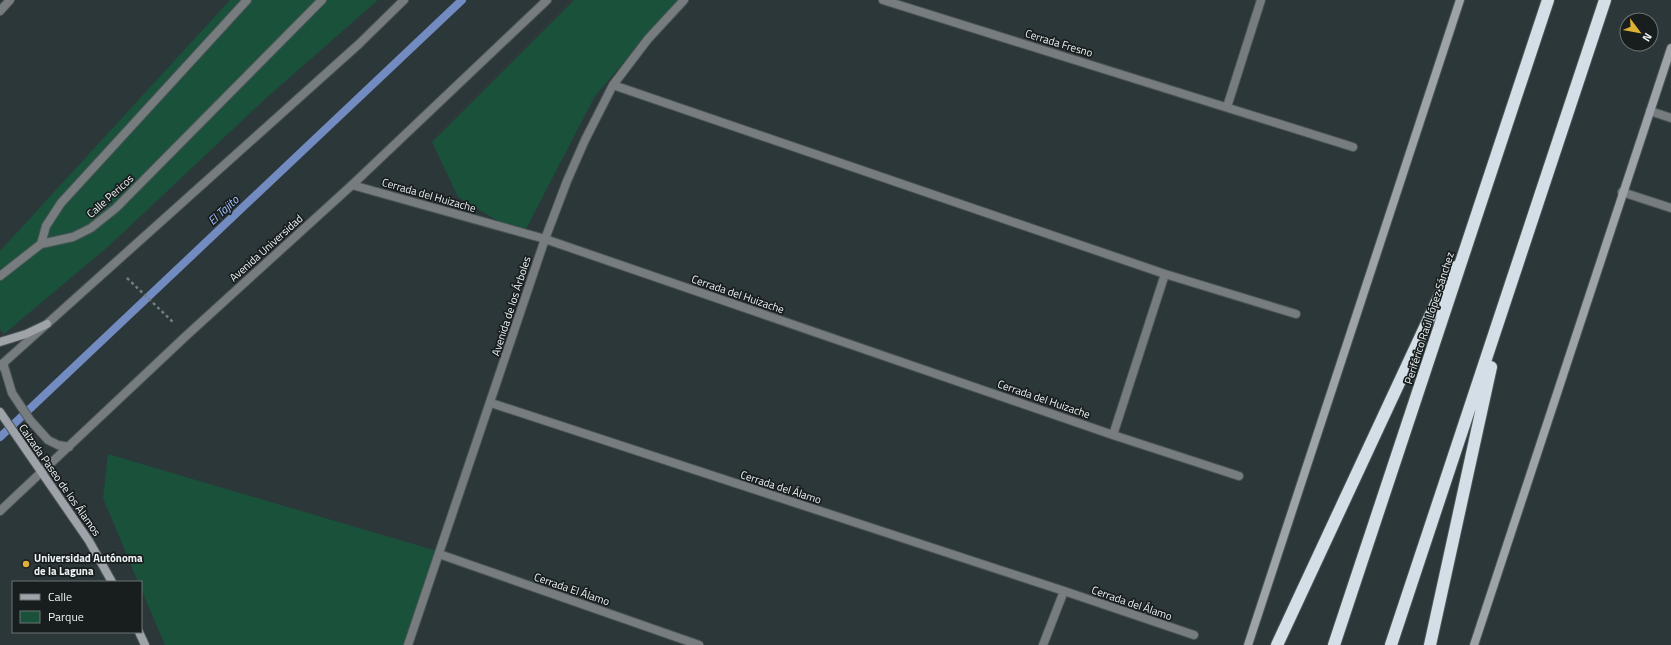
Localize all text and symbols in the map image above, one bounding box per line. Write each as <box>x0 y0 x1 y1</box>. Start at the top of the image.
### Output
north arrow <box>1619 12 1659 52</box>
street label: Cerrada Fresno <box>1023 25 1095 61</box>
text: N <box>1639 30 1656 45</box>
street label: Calle Pericos <box>83 170 137 222</box>
street label: Cerrada del Huizache <box>380 174 478 216</box>
water label: El Tajito <box>203 190 244 229</box>
street label: Avenida Universidad <box>226 211 306 285</box>
street label: Periférico Raúl López Sánchez <box>1400 250 1458 386</box>
street label: Avenida de los Árboles <box>487 254 535 358</box>
street label: Cerrada del Huizache <box>689 271 787 318</box>
street label: Cerrada del Huizache <box>995 376 1093 423</box>
street label: Calzada Paseo de los Álamos <box>15 421 105 539</box>
street label: Cerrada del Álamo <box>738 466 824 508</box>
place label: Universidad Autónoma de la Laguna <box>34 550 143 579</box>
marker: Universidad Autónoma de la Laguna <box>21 559 31 569</box>
street label: Cerrada El Álamo <box>532 569 612 609</box>
legend <box>12 581 142 633</box>
street label: Cerrada del Álamo <box>1090 582 1175 624</box>
text: Calle <box>48 587 72 606</box>
text: Parque <box>48 607 84 626</box>

